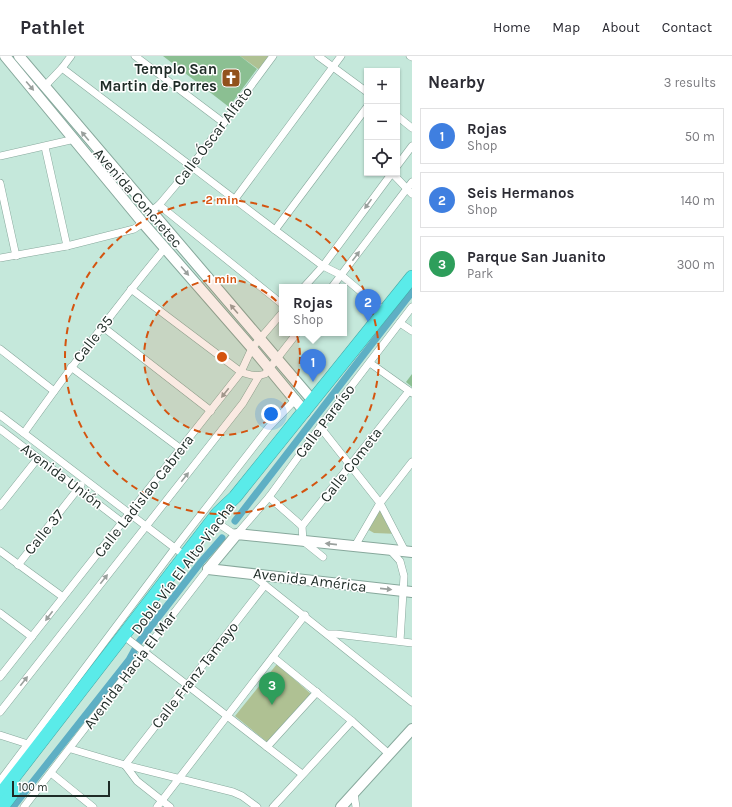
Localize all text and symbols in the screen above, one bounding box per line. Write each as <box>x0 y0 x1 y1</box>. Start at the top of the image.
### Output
text: Pathlet <box>20 17 85 39</box>
text: Home <box>493 19 530 36</box>
text: Map <box>552 19 580 36</box>
text: About <box>602 19 640 36</box>
text: Contact <box>662 19 712 36</box>
place label: Templo San Martin de Porres <box>99 60 217 95</box>
church icon: Templo San Martin de Porres <box>220 67 242 89</box>
map controls <box>364 68 400 176</box>
button: + <box>364 68 400 104</box>
text: Nearby <box>428 72 485 92</box>
text: 3 results <box>664 75 716 90</box>
one-way arrow <box>25 80 34 91</box>
street label: Calle Óscar Alfato <box>170 83 256 189</box>
button: − <box>364 104 400 140</box>
text: Rojas <box>467 120 507 138</box>
text: 1 <box>440 129 444 144</box>
text: 50 m <box>685 129 715 144</box>
one-way arrow <box>81 130 90 141</box>
text: Shop <box>467 138 497 153</box>
button: locate <box>364 140 400 176</box>
street label: Avenida Concretec <box>90 144 186 252</box>
text: Seis Hermanos <box>467 184 574 202</box>
text: 2 min <box>205 193 239 207</box>
text: 2 <box>438 193 446 208</box>
text: 140 m <box>680 193 715 208</box>
one-way arrow <box>363 198 372 209</box>
text: Shop <box>467 202 497 217</box>
text: Parque San Juanito <box>467 248 606 266</box>
one-way arrow <box>352 251 360 261</box>
text: 3 <box>438 257 446 272</box>
text: 300 m <box>677 257 715 272</box>
one-way arrow <box>181 266 190 277</box>
text: Park <box>467 266 493 281</box>
text: 1 min <box>207 272 237 286</box>
popup <box>279 284 347 336</box>
pin: 2 <box>355 289 381 322</box>
text: Rojas <box>293 294 333 312</box>
one-way arrow <box>230 304 239 313</box>
street label: Calle 35 <box>69 312 117 366</box>
text: Shop <box>293 312 323 327</box>
pin: 1 <box>300 349 326 382</box>
centre of rings <box>215 350 229 364</box>
street label: Calle Paraíso <box>291 380 359 462</box>
one-way arrow <box>220 388 229 399</box>
your location <box>261 404 281 424</box>
street label: Calle Cometa <box>316 424 386 506</box>
street label: Calle Ladislao Cabrera <box>90 431 198 561</box>
street label: Avenida Unión <box>17 439 107 513</box>
one-way arrow <box>180 471 189 482</box>
street label: Doble Vía El Alto-Viacha <box>127 498 239 638</box>
street label: Calle 37 <box>20 506 68 558</box>
one-way arrow <box>325 540 337 547</box>
street label: Avenida América <box>252 564 368 596</box>
one-way arrow <box>100 573 109 584</box>
one-way arrow <box>380 585 392 592</box>
street label: Avenida Hacia El Mar <box>80 607 180 732</box>
one-way arrow <box>45 611 53 621</box>
street label: Calle Franz Tamayo <box>148 618 242 732</box>
pin: 3 <box>259 672 285 705</box>
one-way arrow <box>20 676 28 687</box>
scale bar <box>12 779 110 798</box>
text: 100 m <box>18 781 48 794</box>

